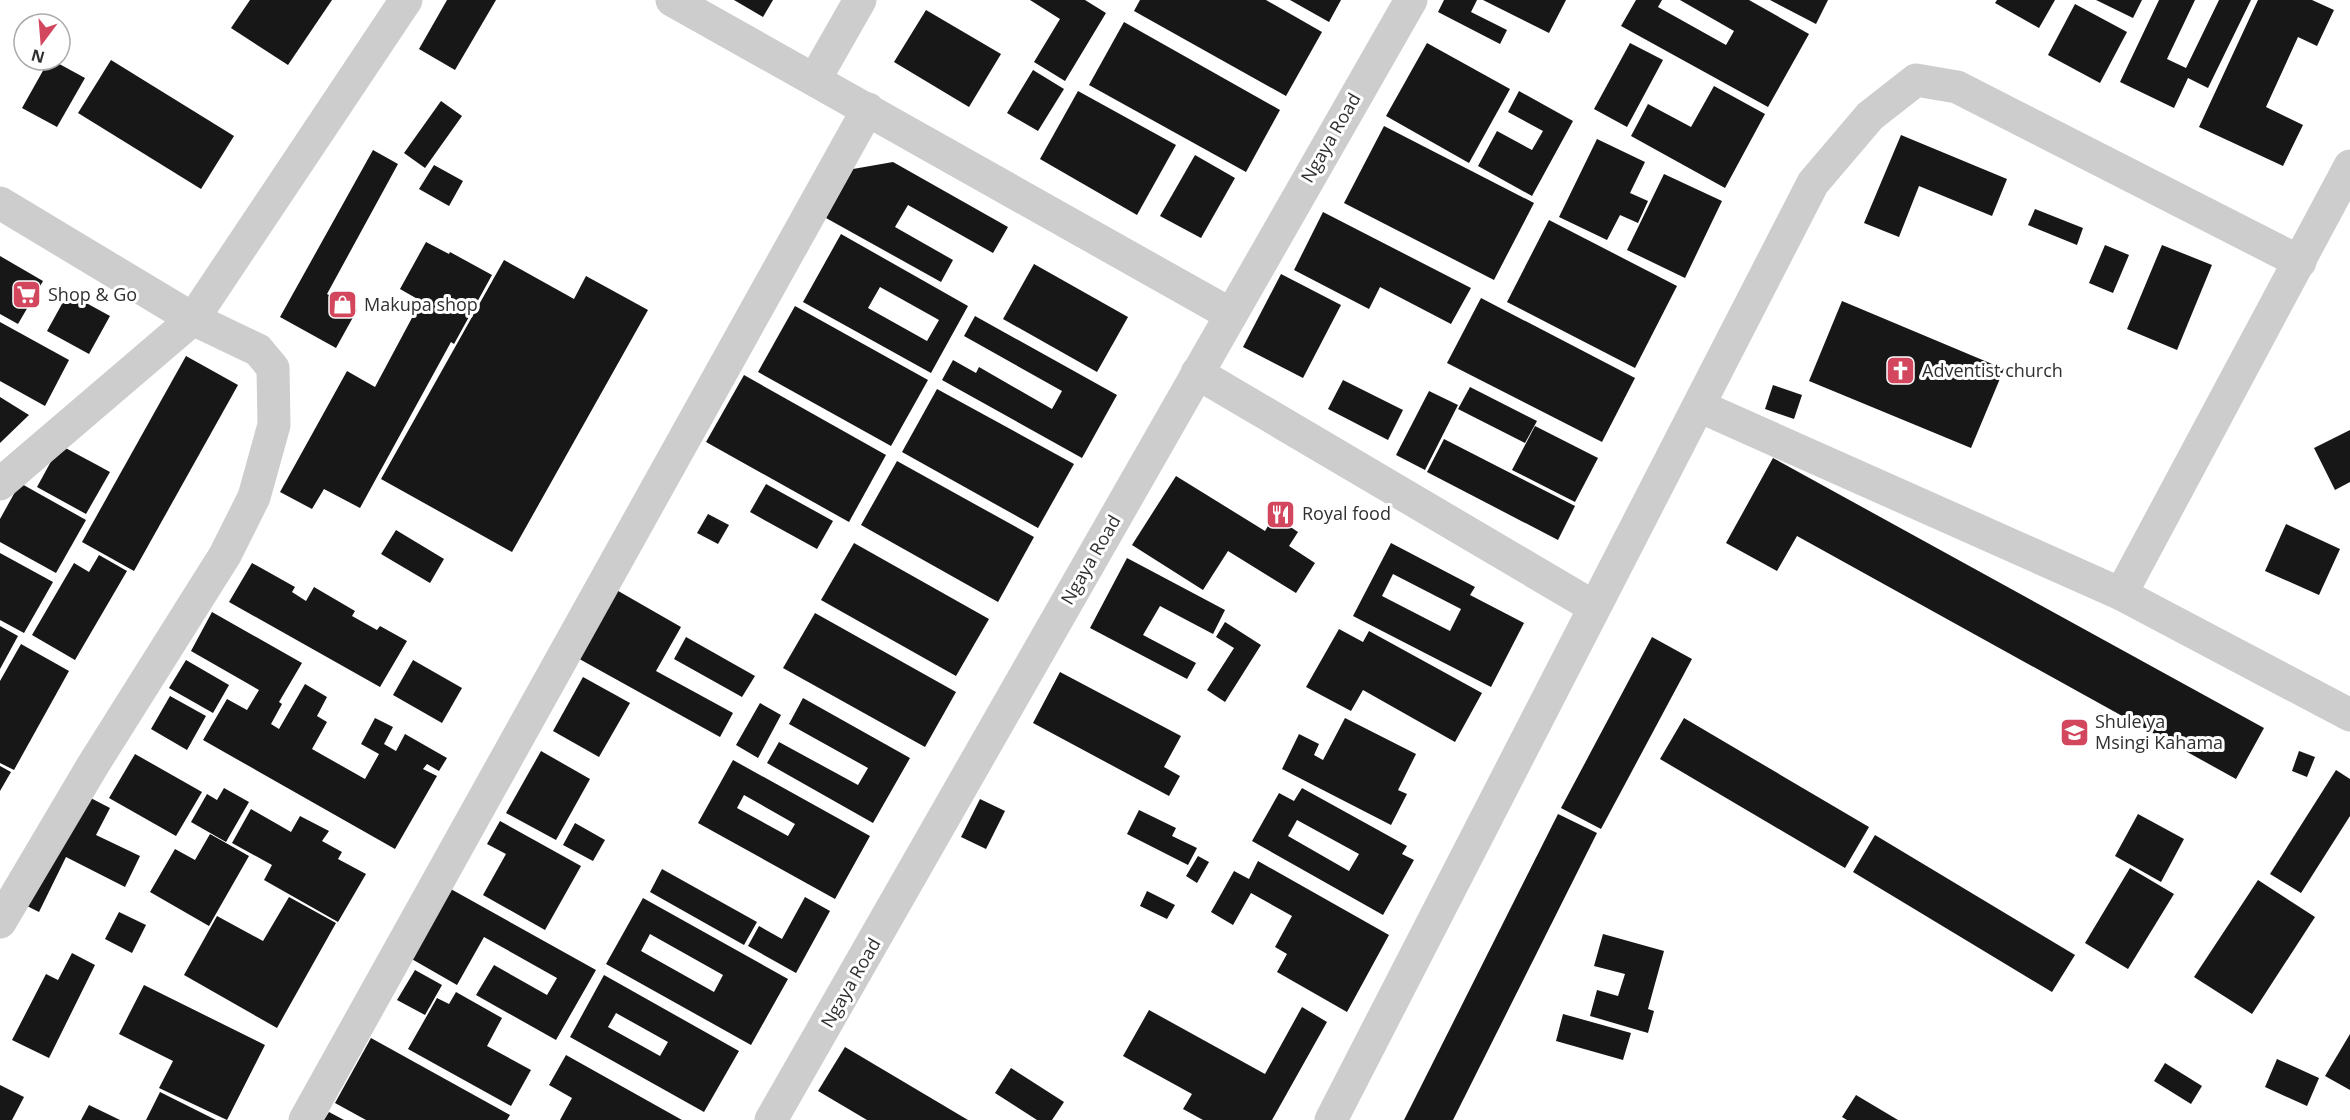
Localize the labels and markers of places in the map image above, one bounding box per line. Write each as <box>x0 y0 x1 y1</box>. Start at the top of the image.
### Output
supermarket icon: Shop & Go <box>11 279 43 311</box>
place label: Shop & Go <box>48 282 137 306</box>
shop icon: Makupa shop <box>327 289 359 321</box>
place label: Makupa shop <box>364 292 478 316</box>
church icon: Adventist church <box>1885 355 1917 387</box>
place label: Adventist church <box>1922 358 2063 382</box>
restaurant icon: Royal food <box>1265 498 1297 530</box>
place label: Royal food <box>1302 501 1391 525</box>
place label: Shule ya Msingi Kahama <box>2095 709 2223 754</box>
school or university icon: Shule ya Msingi Kahama <box>2058 716 2090 748</box>

